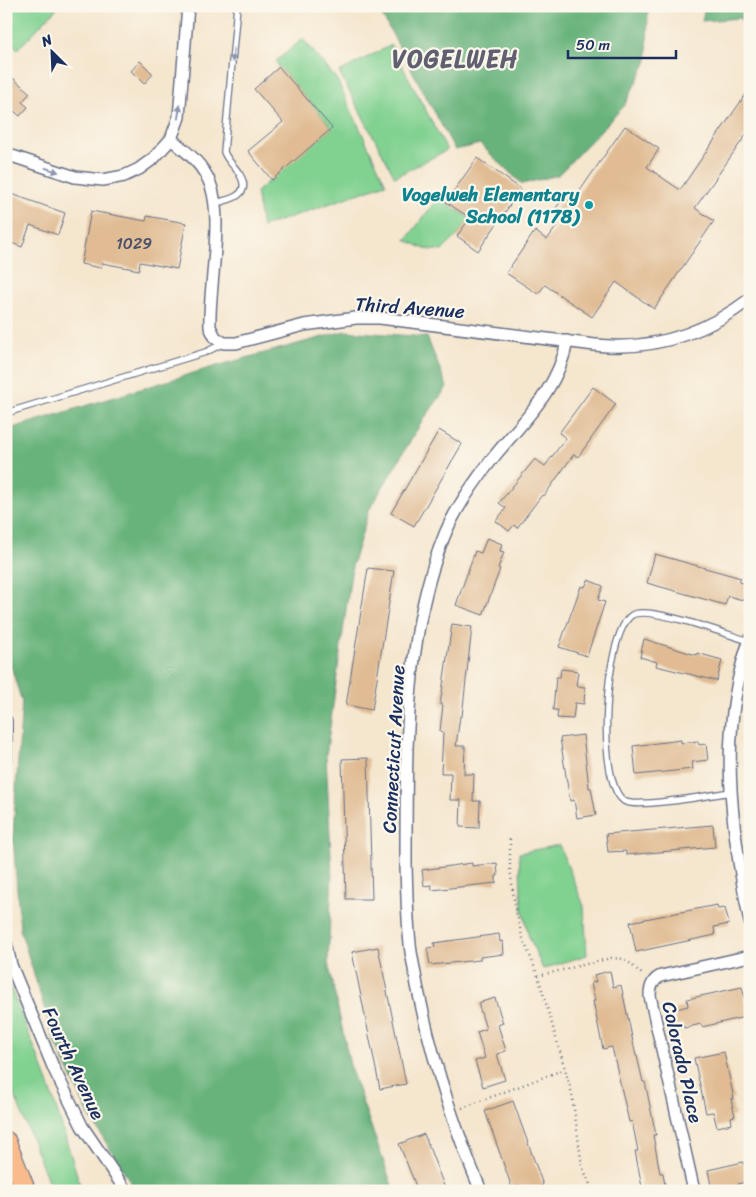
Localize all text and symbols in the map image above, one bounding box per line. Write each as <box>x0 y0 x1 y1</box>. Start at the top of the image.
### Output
text: N <box>36 27 57 54</box>
north arrow <box>28 28 78 78</box>
scale bar <box>568 28 676 60</box>
text: 50 m <box>576 32 611 58</box>
district label: VOGELWEH <box>392 38 518 80</box>
one-way arrow <box>228 47 236 63</box>
one-way arrow <box>175 104 183 120</box>
one-way arrow <box>45 166 60 174</box>
place label: Vogelweh Elementary School (1178) <box>402 178 580 233</box>
marker: Vogelweh Elementary School (1178) <box>583 199 595 211</box>
house number: 1029 <box>116 229 152 258</box>
street label: Third Avenue <box>354 287 466 328</box>
street label: Connecticut Avenue <box>373 664 414 834</box>
street label: Colorado Place <box>653 998 712 1126</box>
street label: Fourth Avenue <box>33 1001 114 1125</box>

